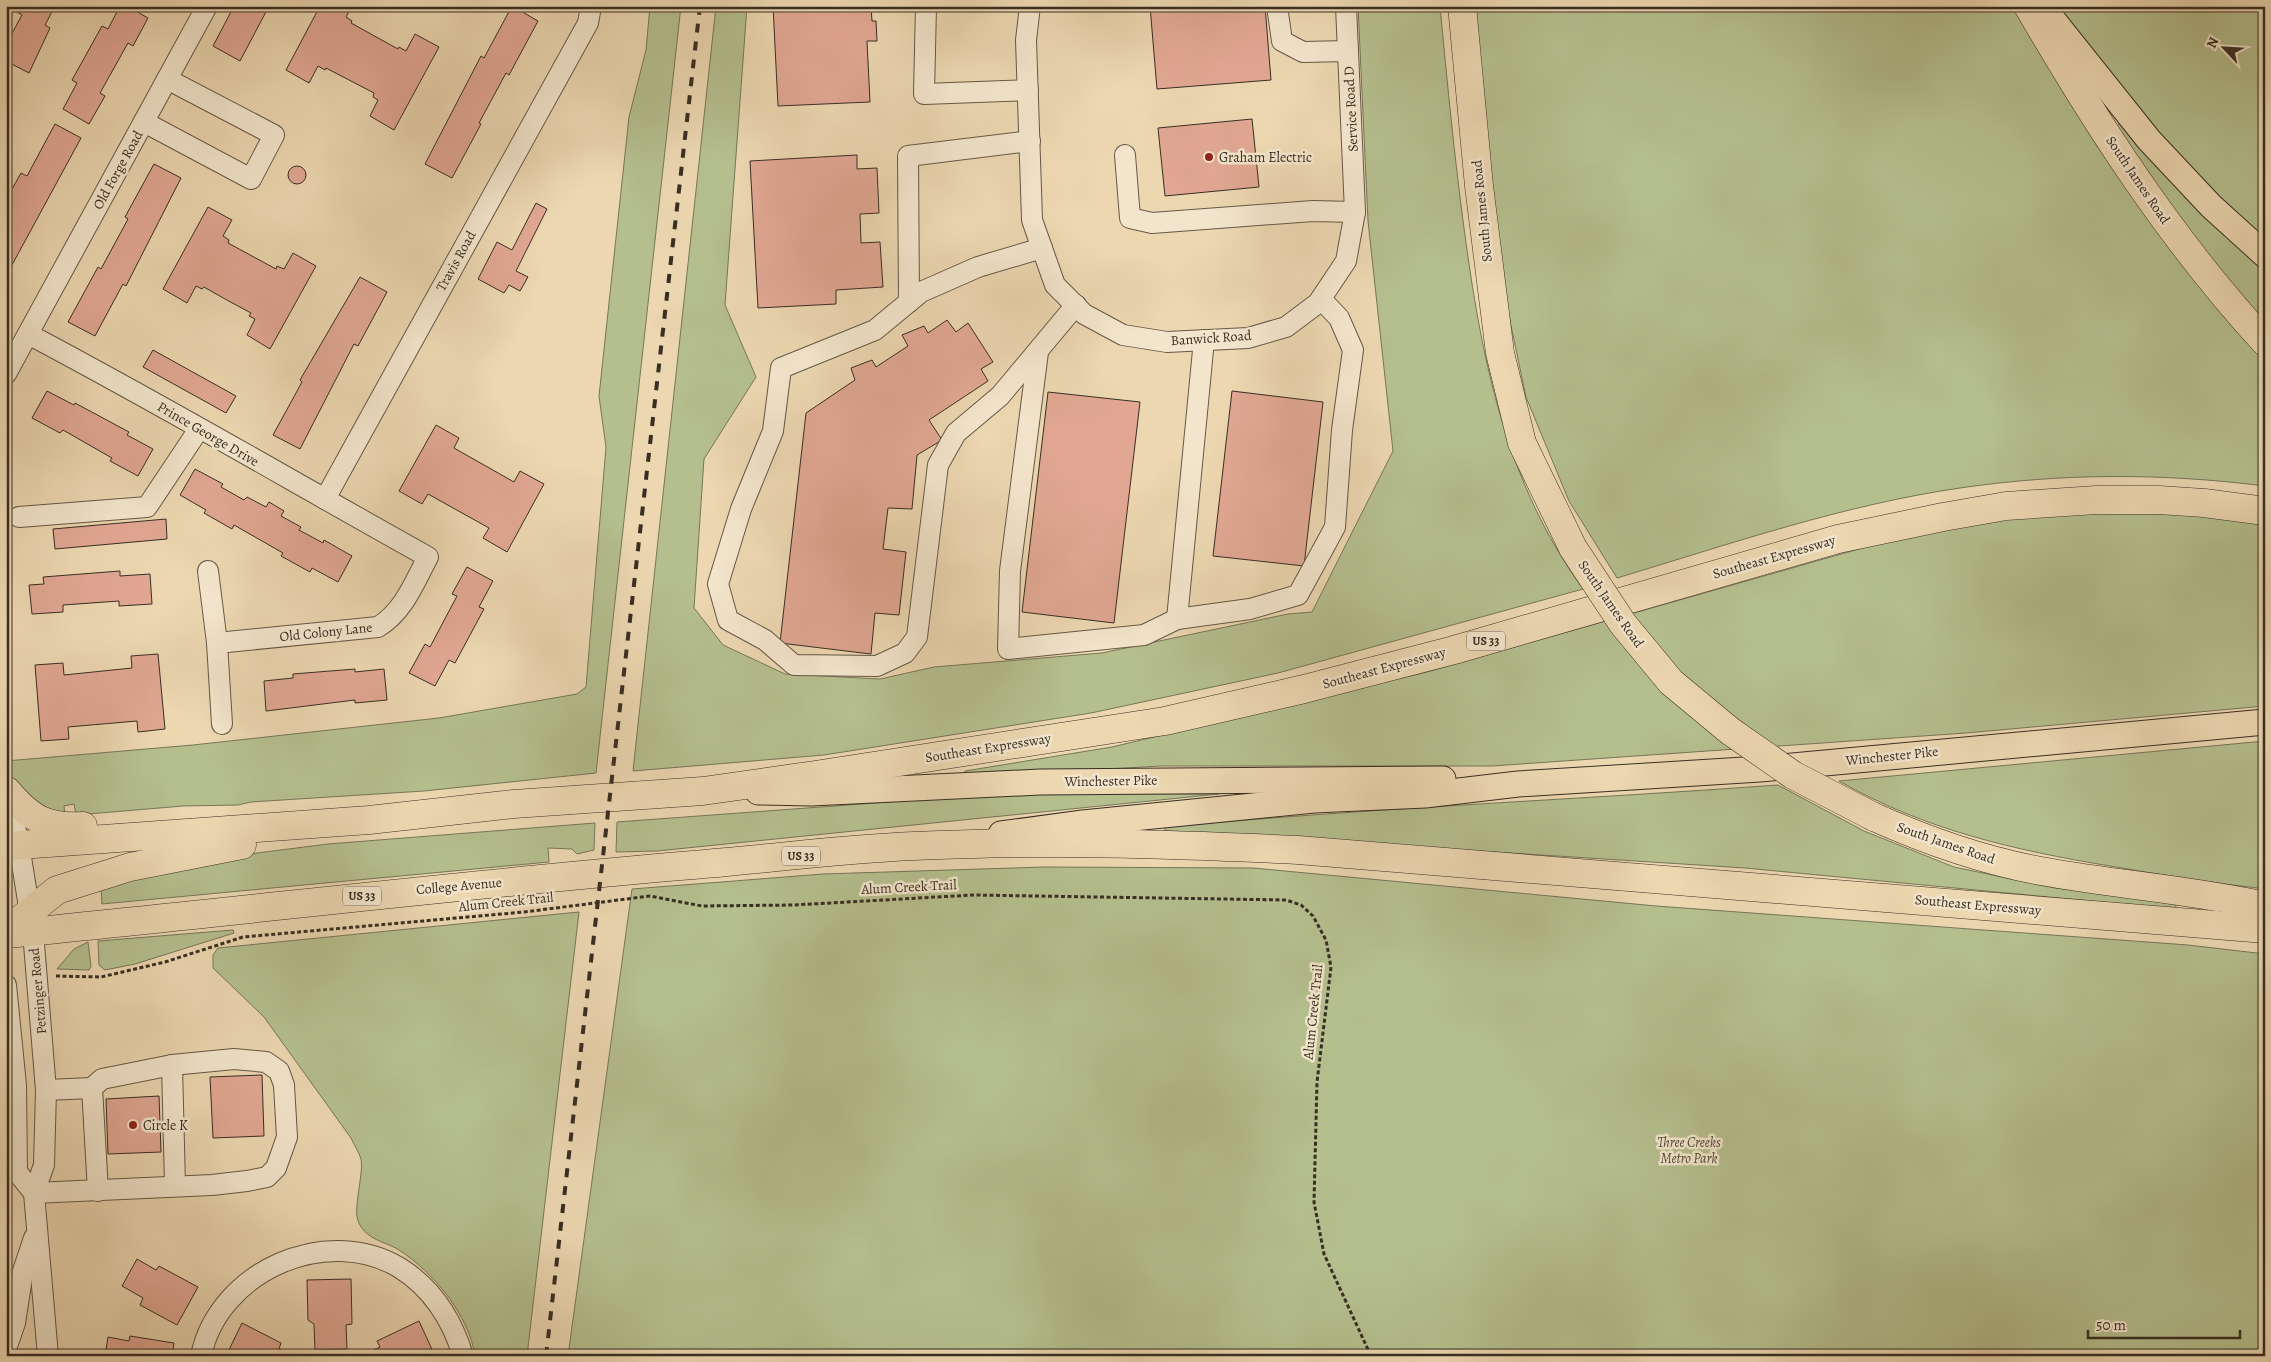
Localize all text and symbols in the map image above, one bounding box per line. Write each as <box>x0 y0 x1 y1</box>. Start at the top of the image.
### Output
north arrow <box>2198 22 2248 72</box>
text: N <box>2202 34 2223 51</box>
street label: Service Road D <box>1339 66 1363 152</box>
street label: Old Forge Road <box>88 127 148 213</box>
street label: South James Road <box>2101 132 2175 228</box>
place label: Graham Electric <box>1219 148 1312 167</box>
marker: Graham Electric <box>1203 151 1215 163</box>
street label: South James Road <box>1467 158 1497 263</box>
street label: Travis Road <box>432 227 481 295</box>
street label: Banwick Road <box>1170 326 1253 350</box>
street label: Prince George Drive <box>154 397 262 471</box>
street label: Southeast Expressway <box>1710 530 1838 584</box>
street label: South James Road <box>1574 556 1649 652</box>
street label: Old Colony Lane <box>279 618 373 646</box>
road number: US 33 <box>1467 631 1505 650</box>
street label: Southeast Expressway <box>1320 642 1448 694</box>
street label: Southeast Expressway <box>924 729 1053 767</box>
street label: Winchester Pike <box>1844 742 1939 770</box>
street label: Winchester Pike <box>1063 771 1158 791</box>
street label: South James Road <box>1894 817 1998 869</box>
road number: US 33 <box>782 846 820 866</box>
street label: College Avenue <box>415 873 503 899</box>
street label: Alum Creek Trail <box>860 875 958 899</box>
road number: US 33 <box>343 886 381 906</box>
street label: Alum Creek Trail <box>456 887 555 917</box>
street label: Southeast Expressway <box>1914 890 2043 920</box>
street label: Petzinger Road <box>25 947 51 1035</box>
street label: Alum Creek Trail <box>1298 963 1328 1062</box>
place label: Circle K <box>143 1116 188 1135</box>
marker: Circle K <box>127 1119 139 1131</box>
park label: Three Creeks Metro Park <box>1657 1133 1721 1168</box>
scale bar <box>2088 1307 2241 1339</box>
text: 50 m <box>2096 1315 2126 1335</box>

